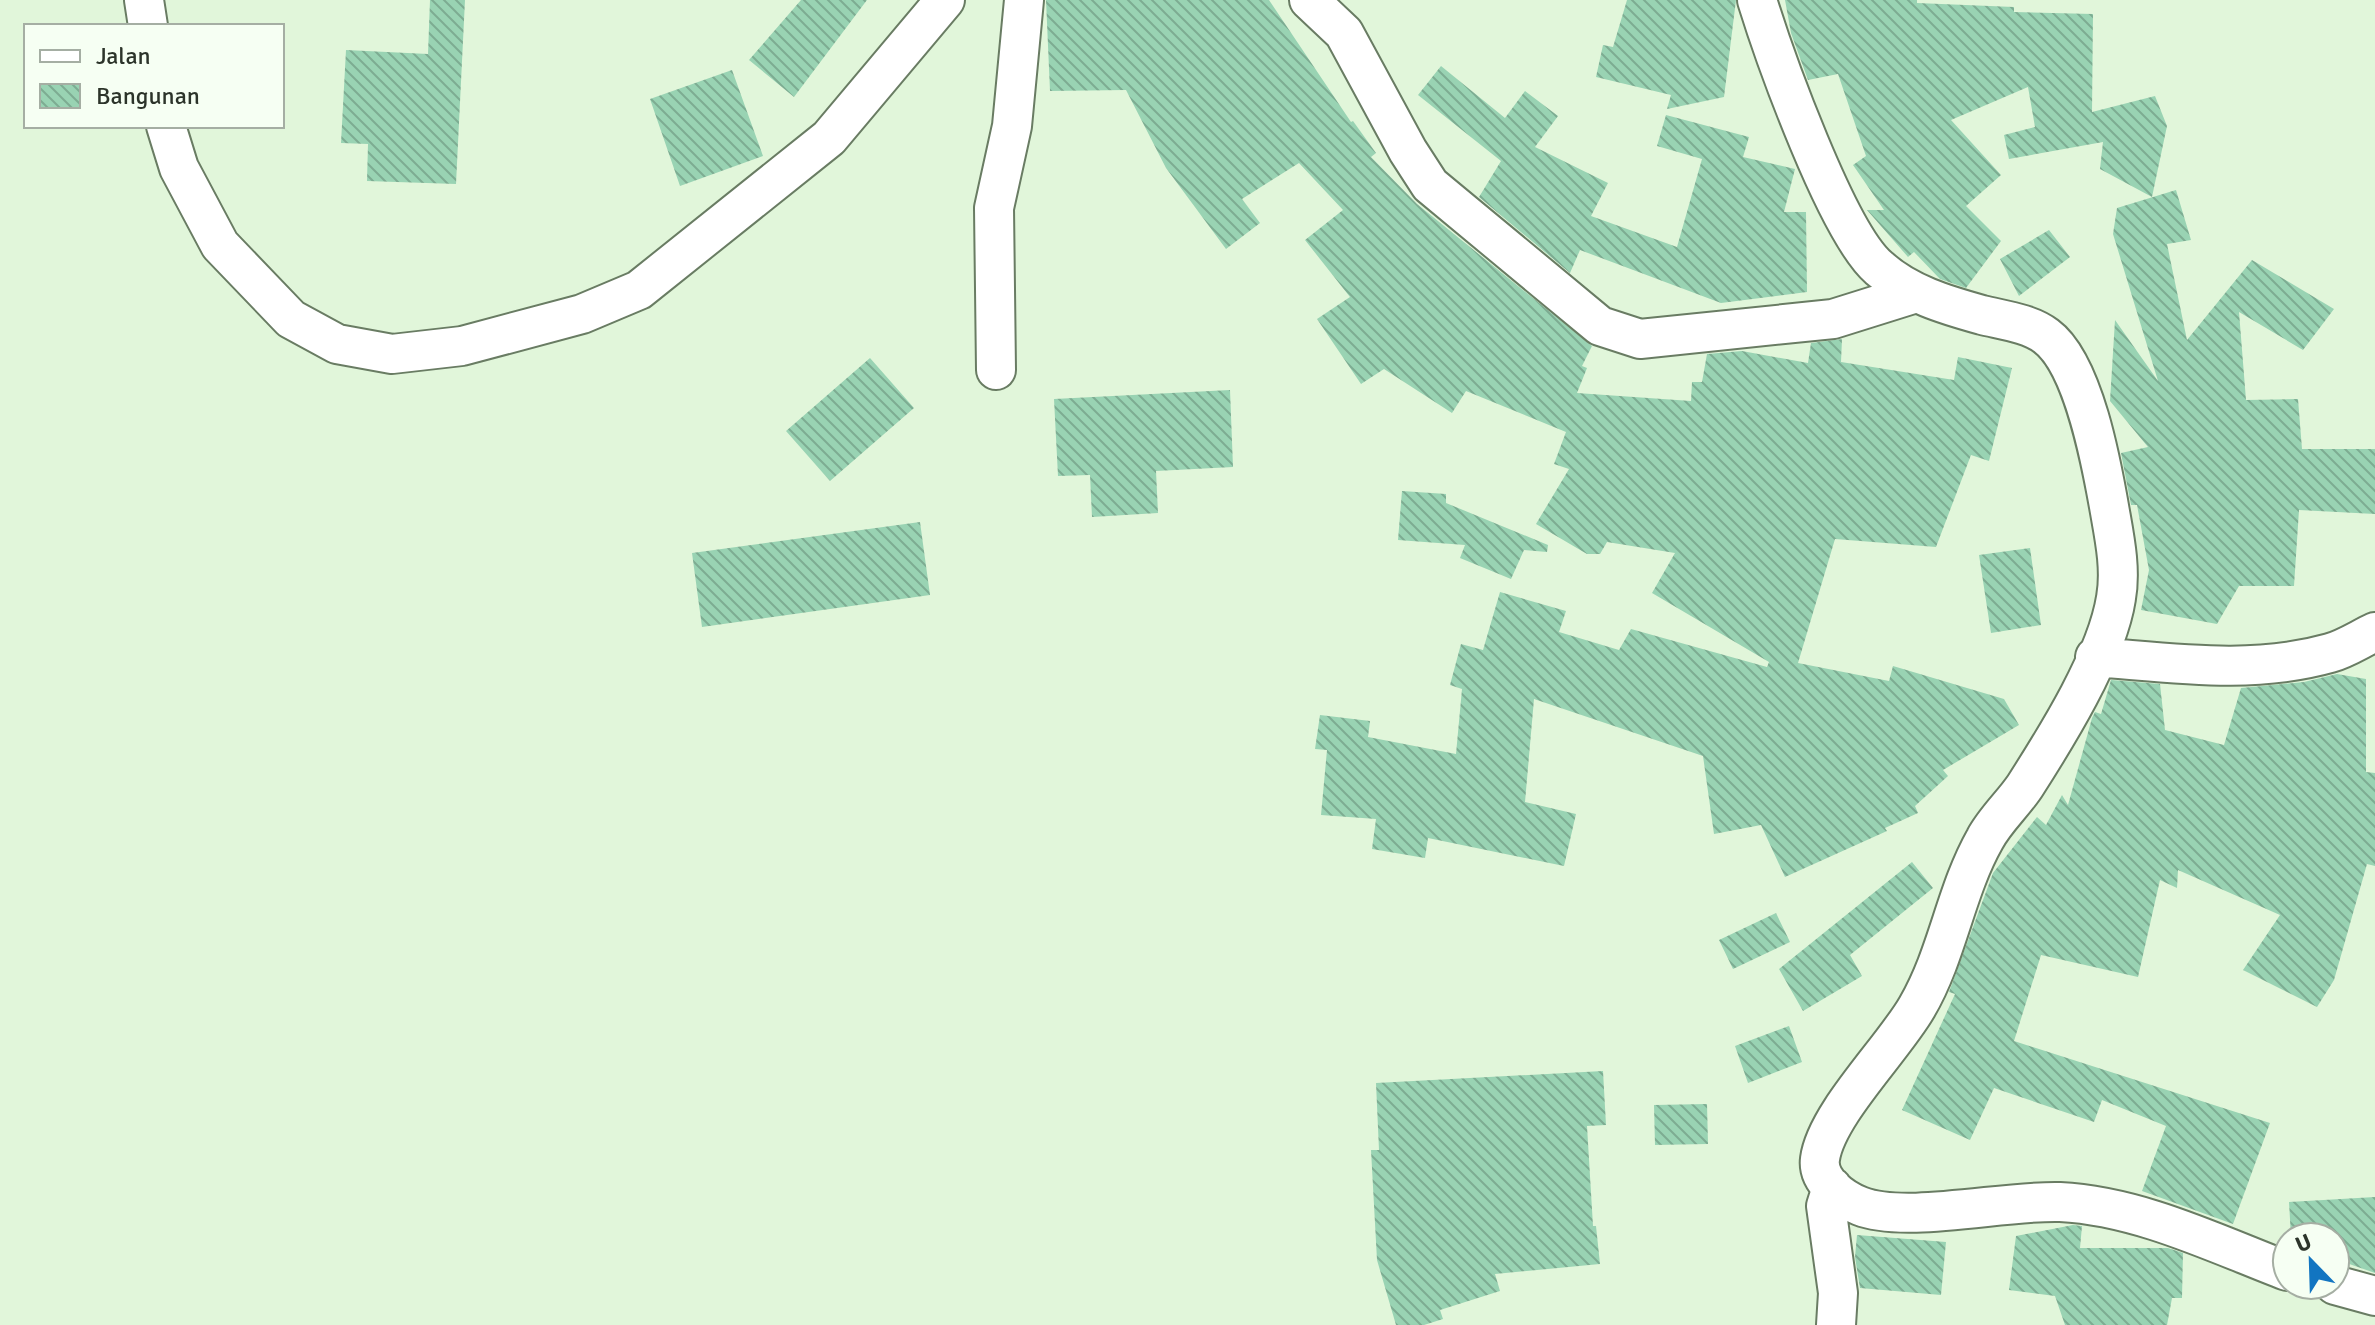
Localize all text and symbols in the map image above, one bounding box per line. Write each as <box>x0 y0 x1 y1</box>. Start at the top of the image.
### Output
legend <box>24 24 284 128</box>
text: Jalan <box>96 41 151 71</box>
text: Bangunan <box>96 81 200 111</box>
north arrow <box>2271 1221 2351 1301</box>
text: U <box>2291 1228 2315 1258</box>

